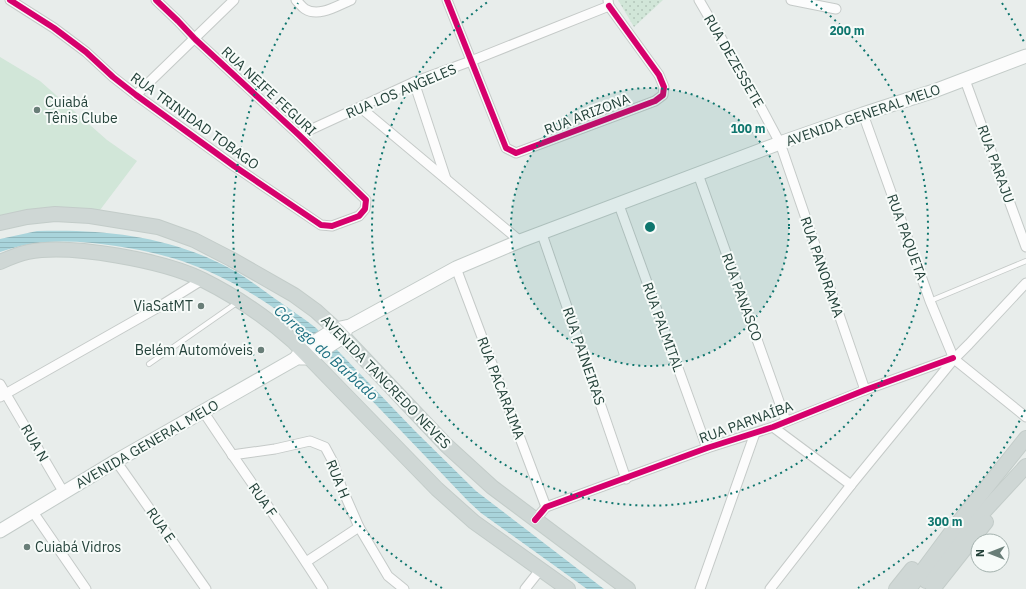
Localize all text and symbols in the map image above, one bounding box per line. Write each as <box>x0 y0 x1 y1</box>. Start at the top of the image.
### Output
street label: RUA DEZESSETE <box>700 11 768 111</box>
text: 200 m <box>829 23 865 38</box>
street label: RUA NEIFE FEGURI <box>218 42 320 140</box>
street label: RUA LOS ANGELES <box>343 60 459 122</box>
street label: RUA TRINIDAD TOBAGO <box>127 68 263 174</box>
street label: AVENIDA GENERAL MELO <box>783 80 943 150</box>
street label: RUA ARIZONA <box>541 89 633 139</box>
place label: Cuiabá Tênis Clube <box>45 93 118 127</box>
marker: Cuiabá Tênis Clube <box>32 105 42 115</box>
text: 100 m <box>730 121 766 136</box>
street label: RUA PARAJU <box>974 122 1018 206</box>
street label: RUA PAQUETA <box>883 191 931 283</box>
street label: RUA PANORAMA <box>796 214 848 320</box>
centre of rings <box>643 220 657 234</box>
street label: RUA PANASCO <box>718 250 766 344</box>
street label: RUA PALMITAL <box>638 280 688 374</box>
place label: ViaSatMT <box>134 297 193 315</box>
marker: ViaSatMT <box>196 301 206 311</box>
water label: Córrego do Barbado <box>270 301 382 404</box>
street label: RUA PAINEIRAS <box>559 305 609 407</box>
street label: AVENIDA TANCREDO NEVES <box>317 311 455 453</box>
street label: RUA PACARAIMA <box>473 334 529 442</box>
place label: Belém Automóveis <box>135 341 253 359</box>
marker: Belém Automóveis <box>256 345 266 355</box>
street label: AVENIDA GENERAL MELO <box>72 396 222 492</box>
street label: RUA PARNAÍBA <box>696 396 795 447</box>
street label: RUA N <box>17 421 53 465</box>
street label: RUA H <box>322 457 354 501</box>
street label: RUA F <box>245 479 281 521</box>
street label: RUA E <box>143 504 179 546</box>
text: 300 m <box>927 514 963 529</box>
north arrow <box>970 533 1010 573</box>
place label: Cuiabá Vidros <box>35 538 122 556</box>
marker: Cuiabá Vidros <box>22 542 32 552</box>
text: N <box>973 549 987 557</box>

